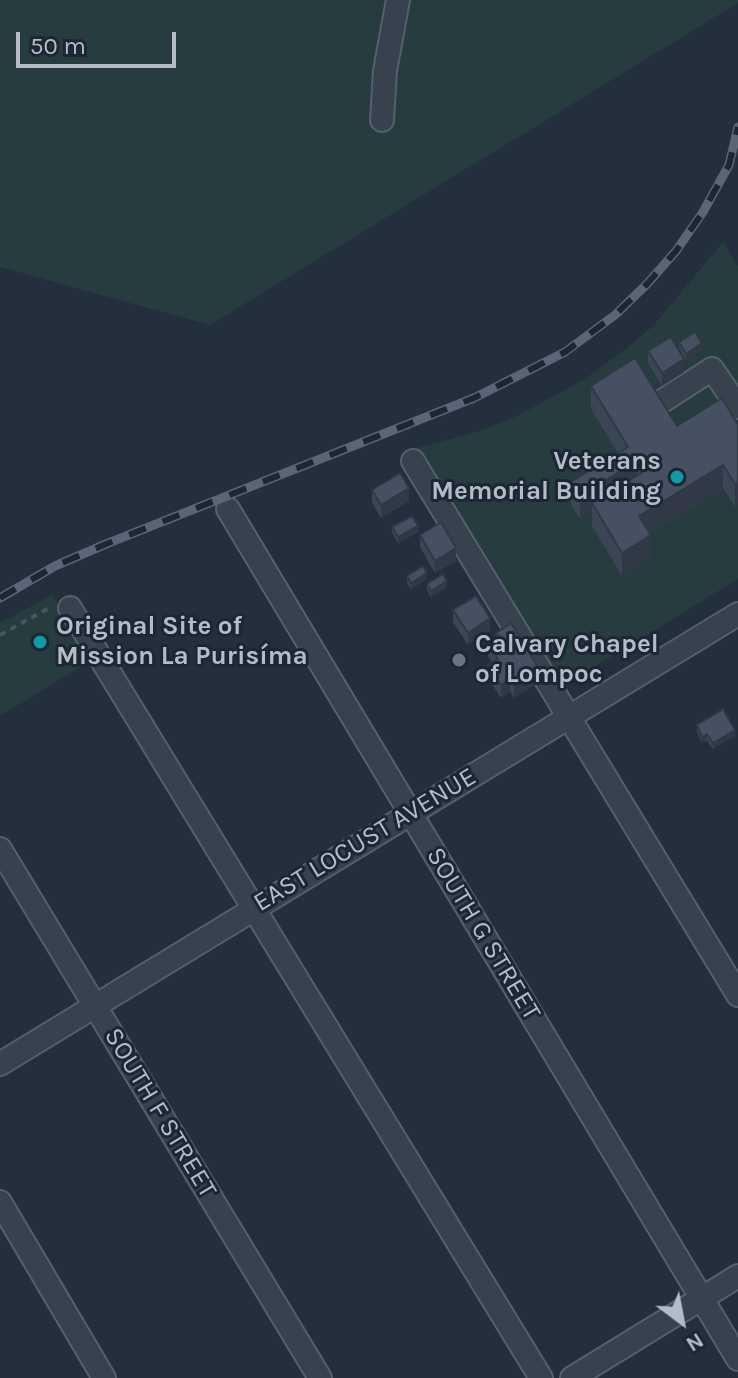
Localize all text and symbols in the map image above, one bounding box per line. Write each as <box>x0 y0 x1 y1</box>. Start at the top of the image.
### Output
scale bar <box>20 16 180 66</box>
text: 50 m <box>30 32 86 60</box>
place label: Veterans Memorial Building <box>431 446 661 508</box>
marker: Veterans Memorial Building <box>668 468 686 486</box>
place label: Original Site of Mission La Purisíma <box>56 611 308 672</box>
place label: Calvary Chapel of Lompoc <box>475 629 659 690</box>
marker: Original Site of Mission La Purisíma <box>31 633 49 651</box>
marker: Calvary Chapel of Lompoc <box>450 651 468 669</box>
street label: EAST LOCUST AVENUE <box>248 761 482 919</box>
street label: SOUTH G STREET <box>419 842 547 1026</box>
street label: SOUTH F STREET <box>97 1022 223 1204</box>
north arrow <box>642 1282 722 1362</box>
text: N <box>681 1327 708 1358</box>

